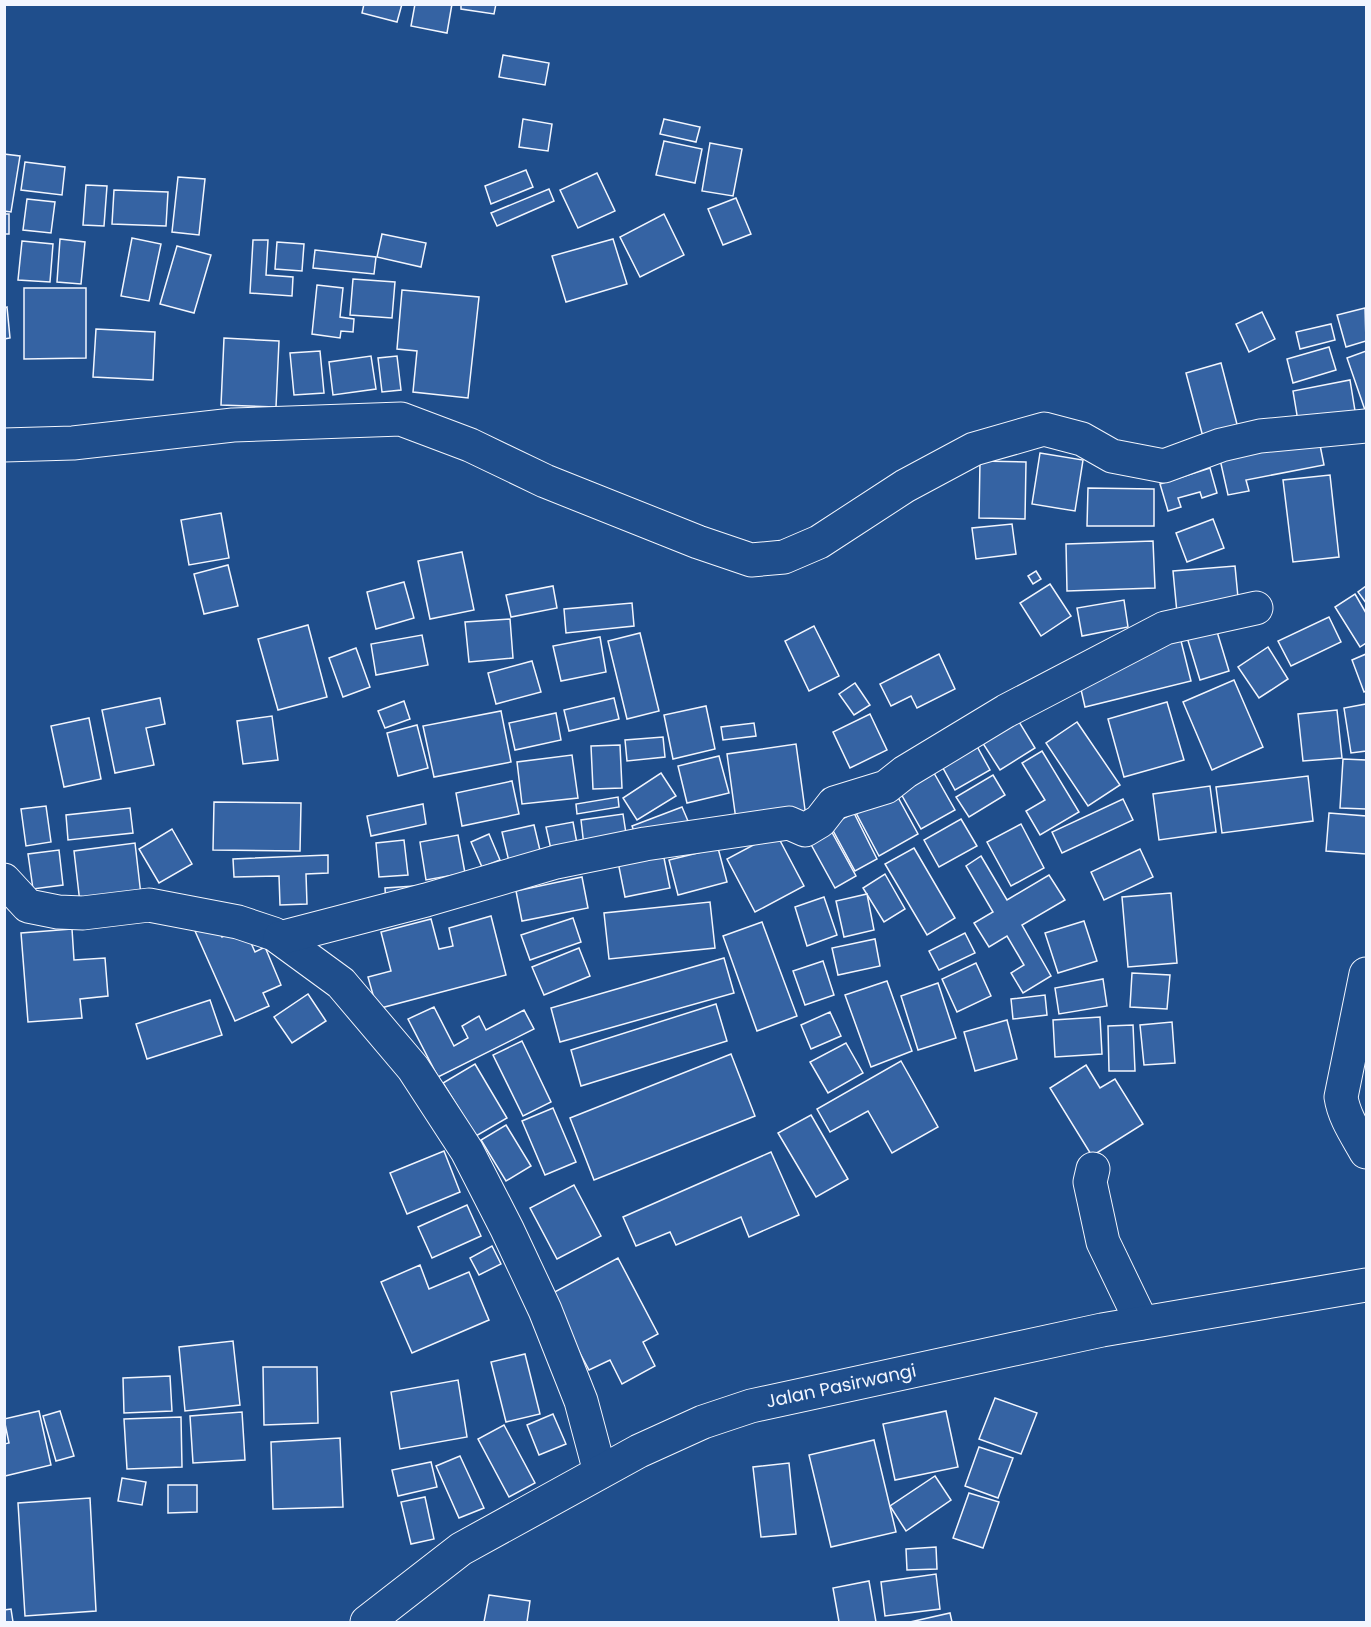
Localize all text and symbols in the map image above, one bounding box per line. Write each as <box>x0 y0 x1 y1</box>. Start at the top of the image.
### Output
street label: Jalan Pasirwangi <box>764 1357 918 1414</box>

